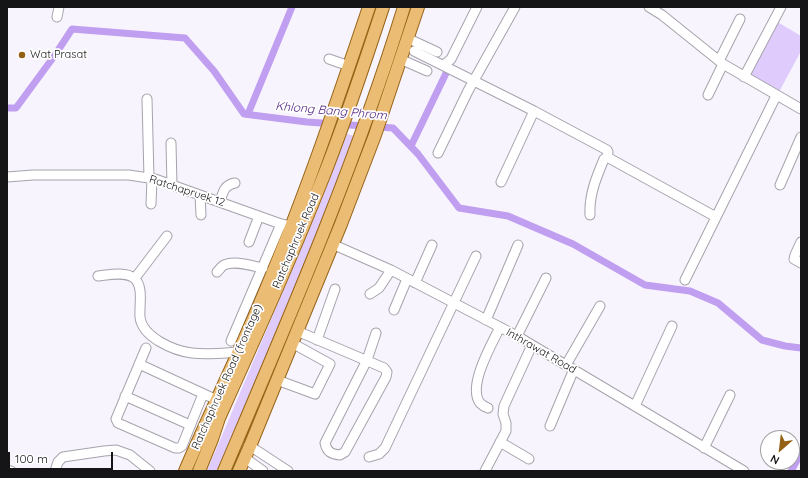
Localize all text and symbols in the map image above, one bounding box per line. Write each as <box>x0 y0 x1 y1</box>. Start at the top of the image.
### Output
place label: Wat Prasat <box>30 48 87 62</box>
marker: Wat Prasat <box>17 50 27 60</box>
water label: Khlong Bang Phrom <box>275 99 387 123</box>
street label: Ratchapruek 12 <box>147 173 227 209</box>
street label: Ratchaphruek Road <box>270 191 322 291</box>
street label: Ratchaphruek Road (frontage) <box>189 302 265 452</box>
street label: Inthrawat Road <box>504 326 578 376</box>
north arrow <box>760 430 800 470</box>
scale bar <box>10 444 115 470</box>
text: 100 m <box>15 451 48 466</box>
text: N <box>768 452 782 468</box>

